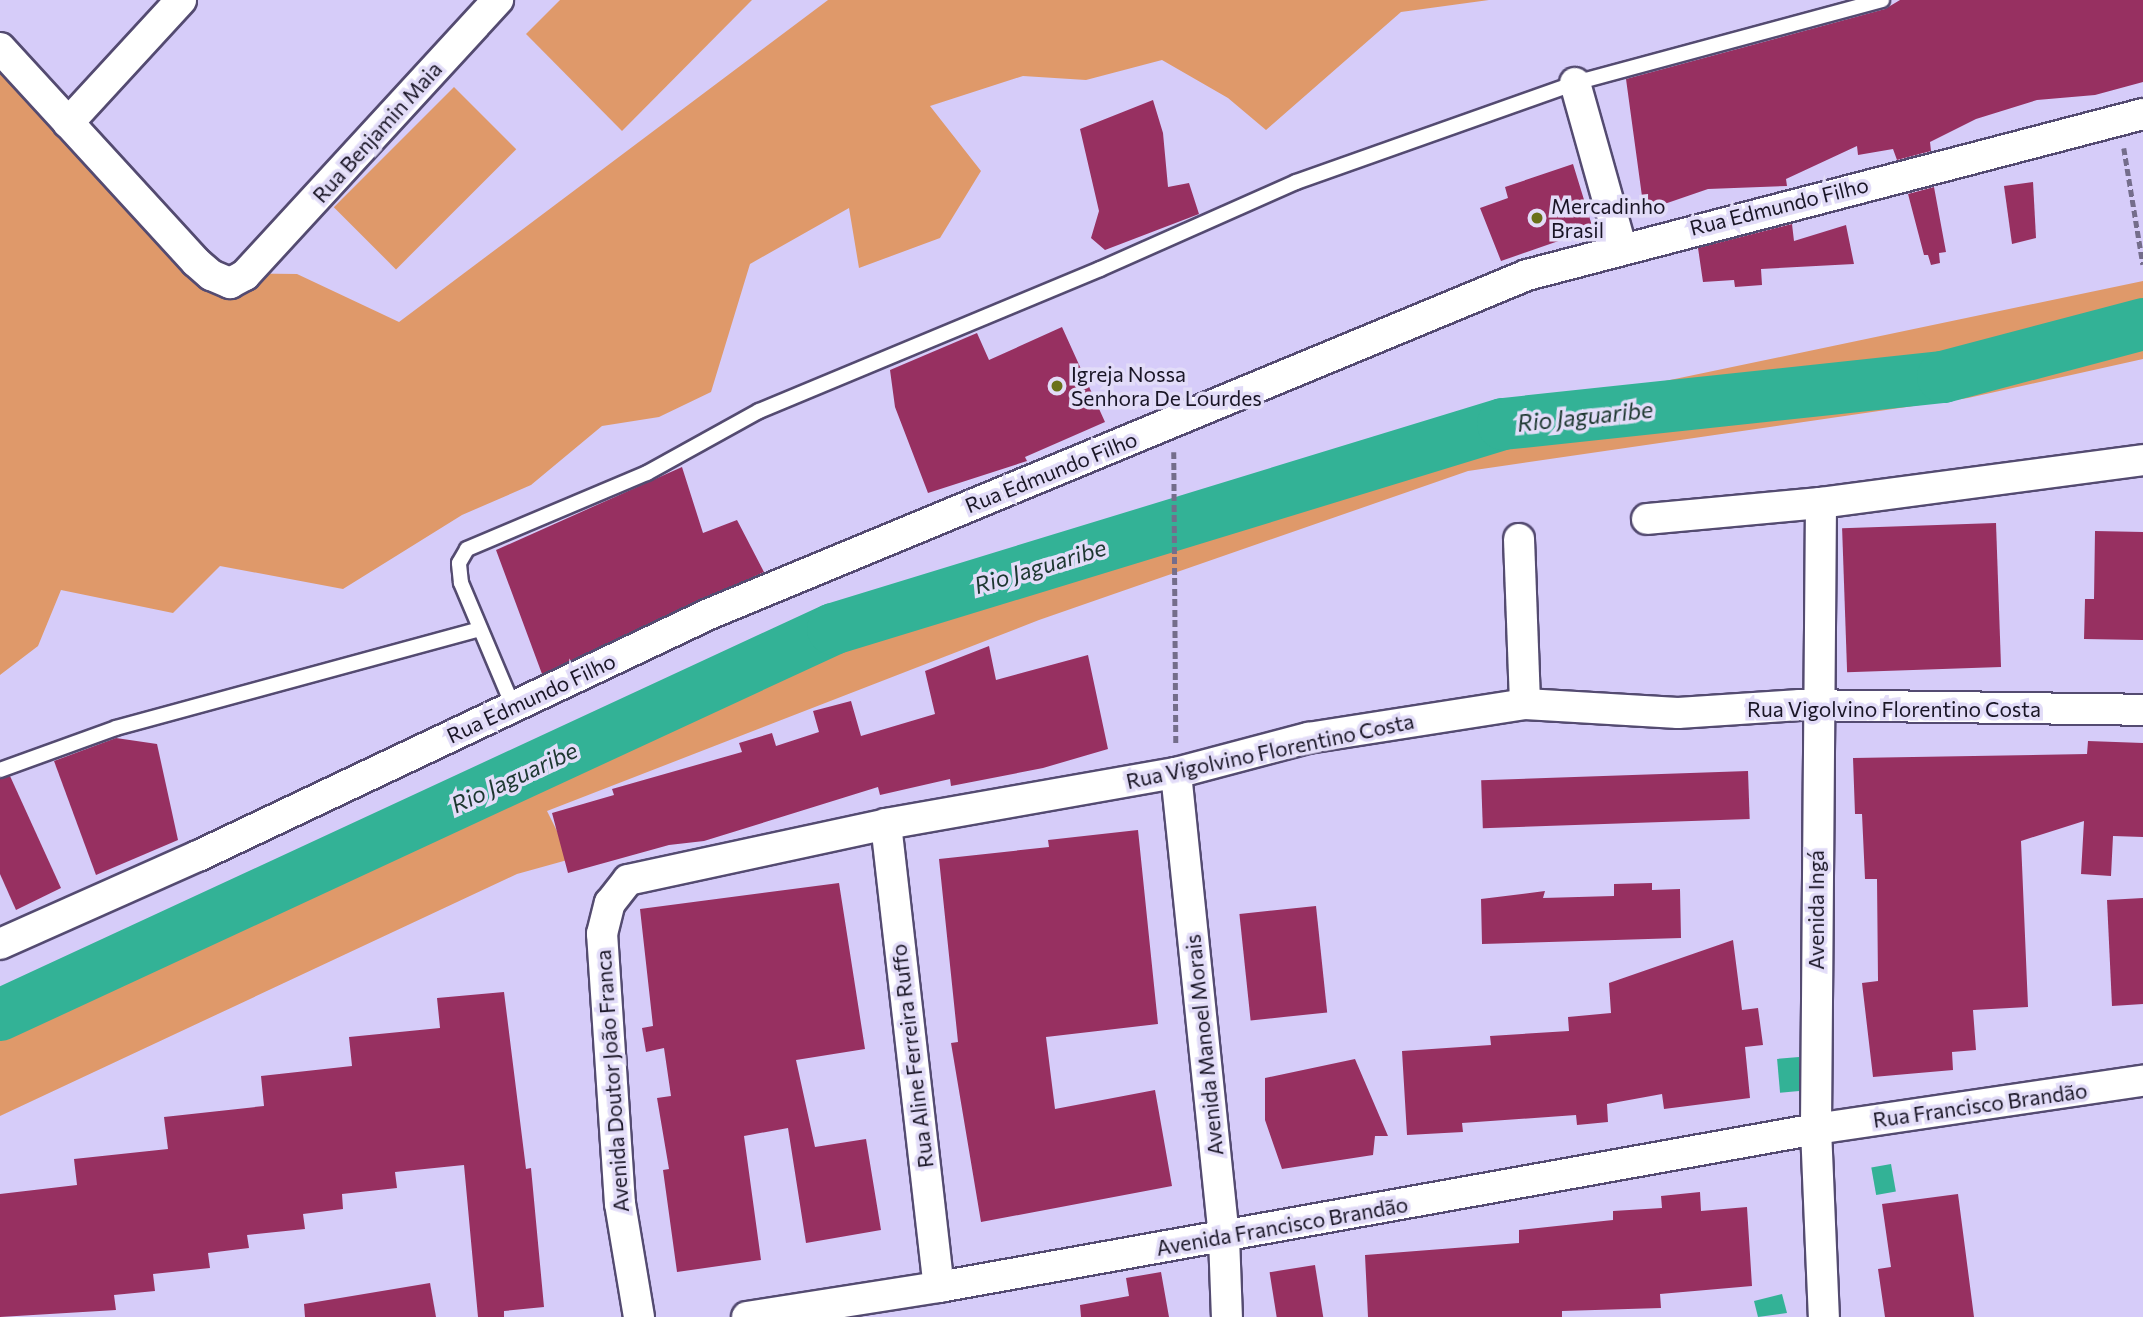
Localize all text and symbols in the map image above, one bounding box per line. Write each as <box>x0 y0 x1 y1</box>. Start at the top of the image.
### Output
street label: Rua Benjamin Maia <box>307 56 447 208</box>
street label: Rua Edmundo Filho <box>1687 172 1871 240</box>
place label: Mercadinho Brasil <box>1551 193 1666 243</box>
marker: Mercadinho Brasil <box>1529 210 1545 226</box>
place label: Igreja Nossa Senhora De Lourdes <box>1071 361 1262 411</box>
marker: Igreja Nossa Senhora De Lourdes <box>1049 378 1065 394</box>
water label: Rio Jaguaribe <box>1516 395 1654 437</box>
street label: Rua Edmundo Filho <box>961 426 1141 518</box>
water label: Rio Jaguaribe <box>971 533 1109 599</box>
street label: Rua Edmundo Filho <box>443 648 619 748</box>
street label: Rua Vigolvino Florentino Costa <box>1747 696 2041 722</box>
street label: Rua Vigolvino Florentino Costa <box>1124 708 1416 794</box>
water label: Rio Jaguaribe <box>446 736 582 818</box>
street label: Avenida Ingá <box>1803 850 1829 970</box>
street label: Avenida Manoel Morais <box>1180 933 1228 1157</box>
street label: Rua Aline Ferreira Ruffo <box>886 942 938 1170</box>
street label: Avenida Doutor João Franca <box>590 949 634 1213</box>
street label: Rua Francisco Brandão <box>1871 1077 2089 1133</box>
street label: Avenida Francisco Brandão <box>1154 1191 1410 1261</box>

